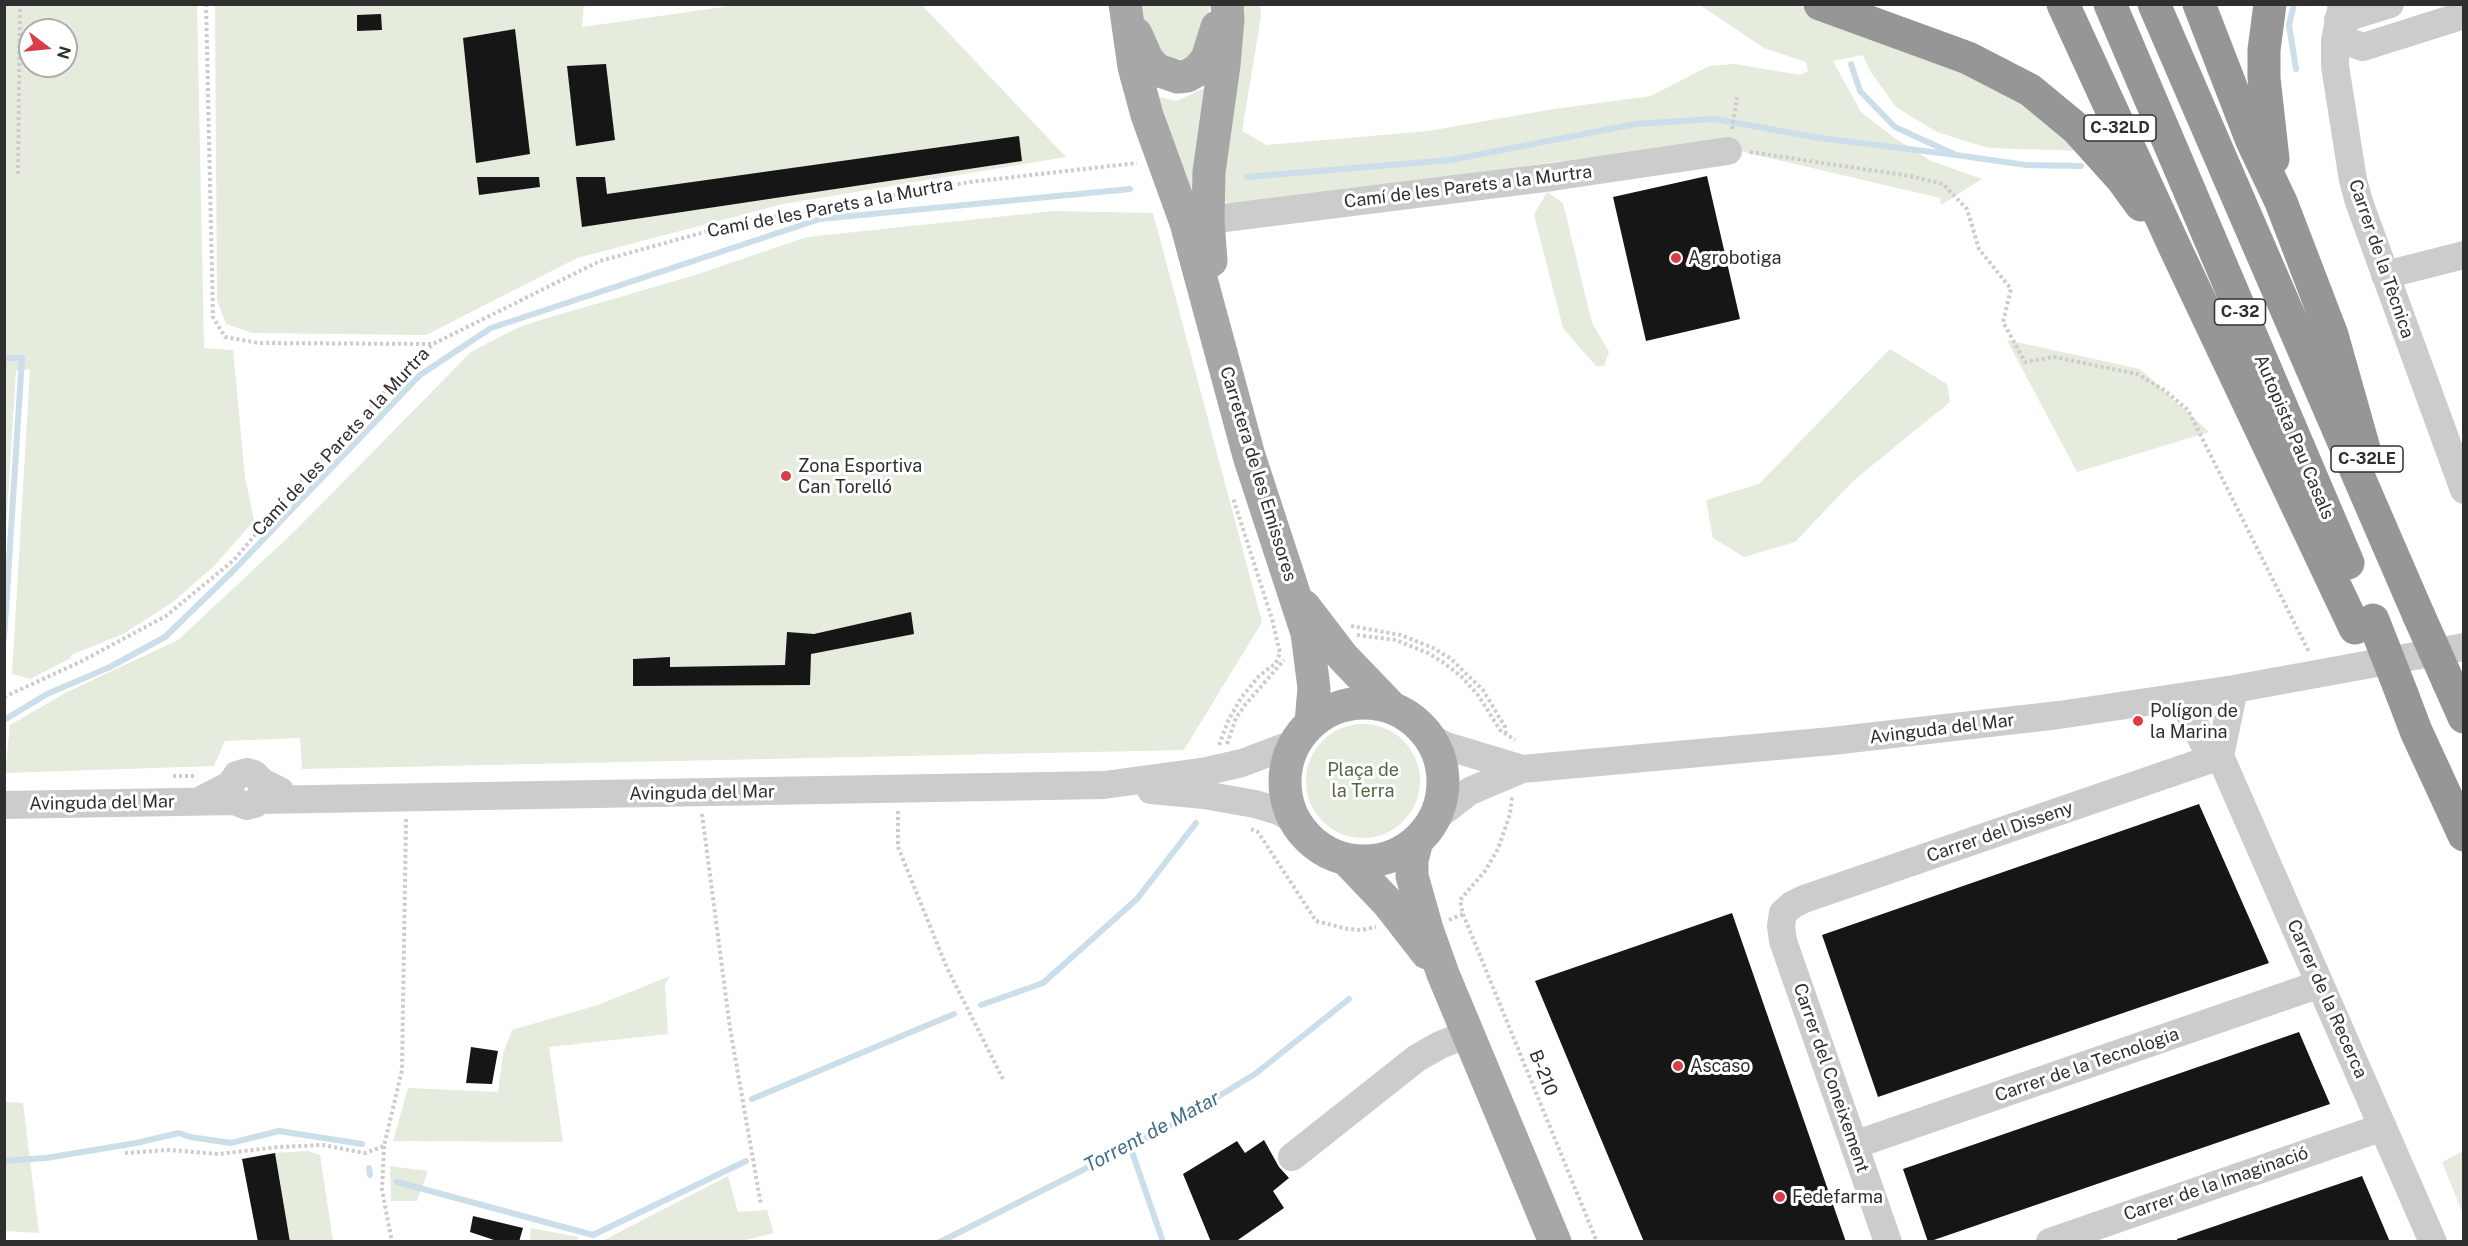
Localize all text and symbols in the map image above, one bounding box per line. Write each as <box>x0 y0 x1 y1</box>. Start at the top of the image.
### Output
north arrow <box>18 18 78 78</box>
text: N <box>53 44 75 61</box>
road number: C-32LD <box>2084 115 2156 141</box>
street label: Camí de les Parets a la Murtra <box>1343 161 1593 213</box>
street label: Camí de les Parets a la Murtra <box>705 174 955 242</box>
street label: Carrer de la Tècnica <box>2344 177 2418 341</box>
place label: Agrobotiga <box>1688 247 1782 269</box>
marker: Agrobotiga <box>1669 251 1683 265</box>
road number: C-32 <box>2214 299 2266 325</box>
street label: Camí de les Parets a la Murtra <box>248 343 434 541</box>
street label: Autopista Pau Casals <box>2249 351 2339 523</box>
street label: Carretera de les Emissores <box>1215 364 1301 584</box>
road number: C-32LE <box>2331 446 2403 472</box>
place label: Zona Esportiva Can Torelló <box>798 455 922 498</box>
marker: Zona Esportiva Can Torelló <box>779 469 793 483</box>
place label: Polígon de la Marina <box>2150 700 2238 742</box>
street label: Avinguda del Mar <box>1868 709 2016 749</box>
marker: Polígon de la Marina <box>2131 714 2145 728</box>
park label: Plaça de la Terra <box>1327 759 1399 802</box>
street label: Avinguda del Mar <box>629 781 775 805</box>
street label: Avinguda del Mar <box>29 791 175 815</box>
street label: Carrer del Disseny <box>1924 797 2076 867</box>
street label: Carrer de la Recerca <box>2282 916 2372 1082</box>
street label: Carrer del Coneixement <box>1788 980 1874 1176</box>
street label: Carrer de la Tecnologia <box>1992 1023 2182 1107</box>
street label: B-210 <box>1524 1047 1562 1099</box>
place label: Ascaso <box>1690 1055 1750 1077</box>
marker: Ascaso <box>1671 1059 1685 1073</box>
water label: Torrent de Matar <box>1080 1086 1224 1178</box>
street label: Carrer de la Imaginació <box>2121 1142 2311 1226</box>
place label: Fedefarma <box>1792 1186 1883 1208</box>
marker: Fedefarma <box>1773 1190 1787 1204</box>

